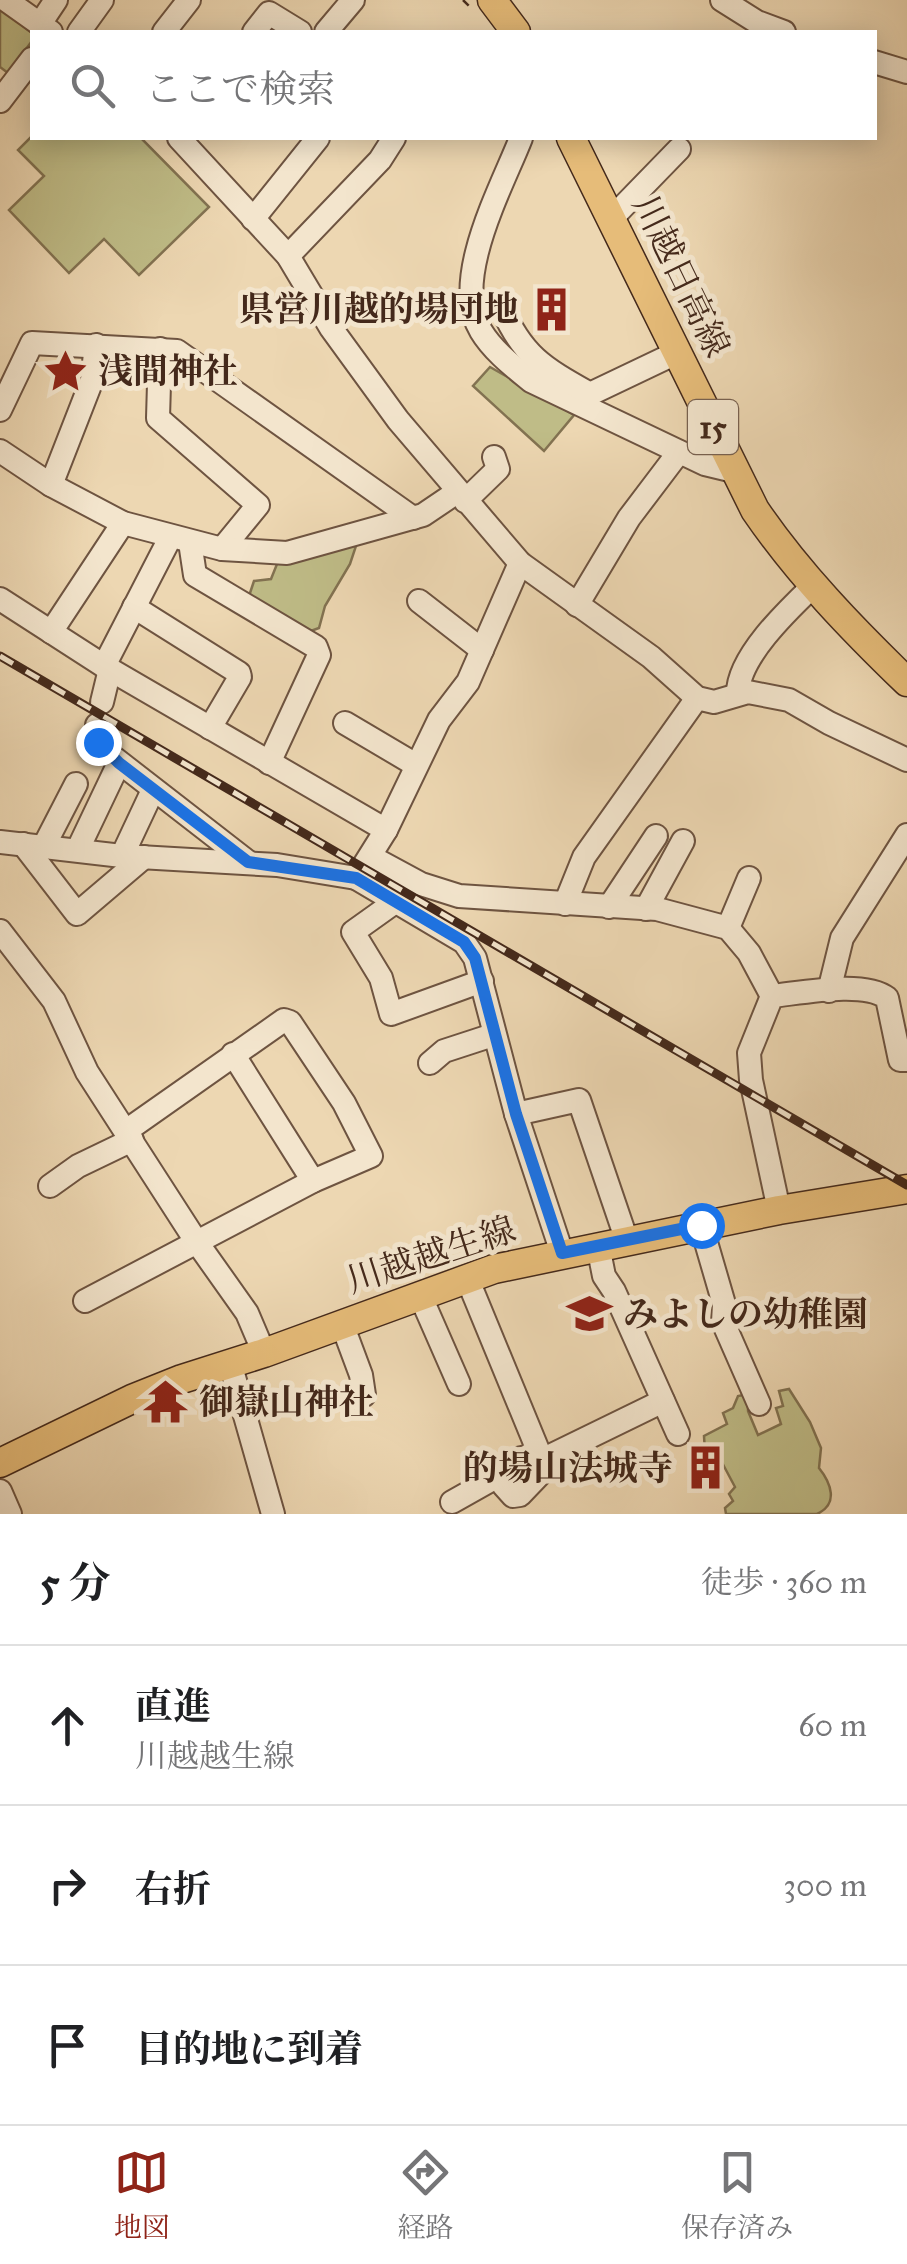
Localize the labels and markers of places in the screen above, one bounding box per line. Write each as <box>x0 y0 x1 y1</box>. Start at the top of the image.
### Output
building icon: 県営川越的場団地 <box>528 285 576 333</box>
place label: 県営川越的場団地 <box>239 288 519 331</box>
place icon: 浅間神社 <box>41 347 89 395</box>
place label: 浅間神社 <box>98 350 238 393</box>
school or university icon: みよしの幼稚園 <box>566 1290 614 1338</box>
place label: みよしの幼稚園 <box>623 1293 868 1336</box>
temple icon: 御嶽山神社 <box>142 1378 190 1426</box>
place label: 御嶽山神社 <box>199 1381 374 1424</box>
building icon: 的場山法城寺 <box>682 1444 730 1492</box>
place label: 的場山法城寺 <box>463 1447 673 1490</box>

